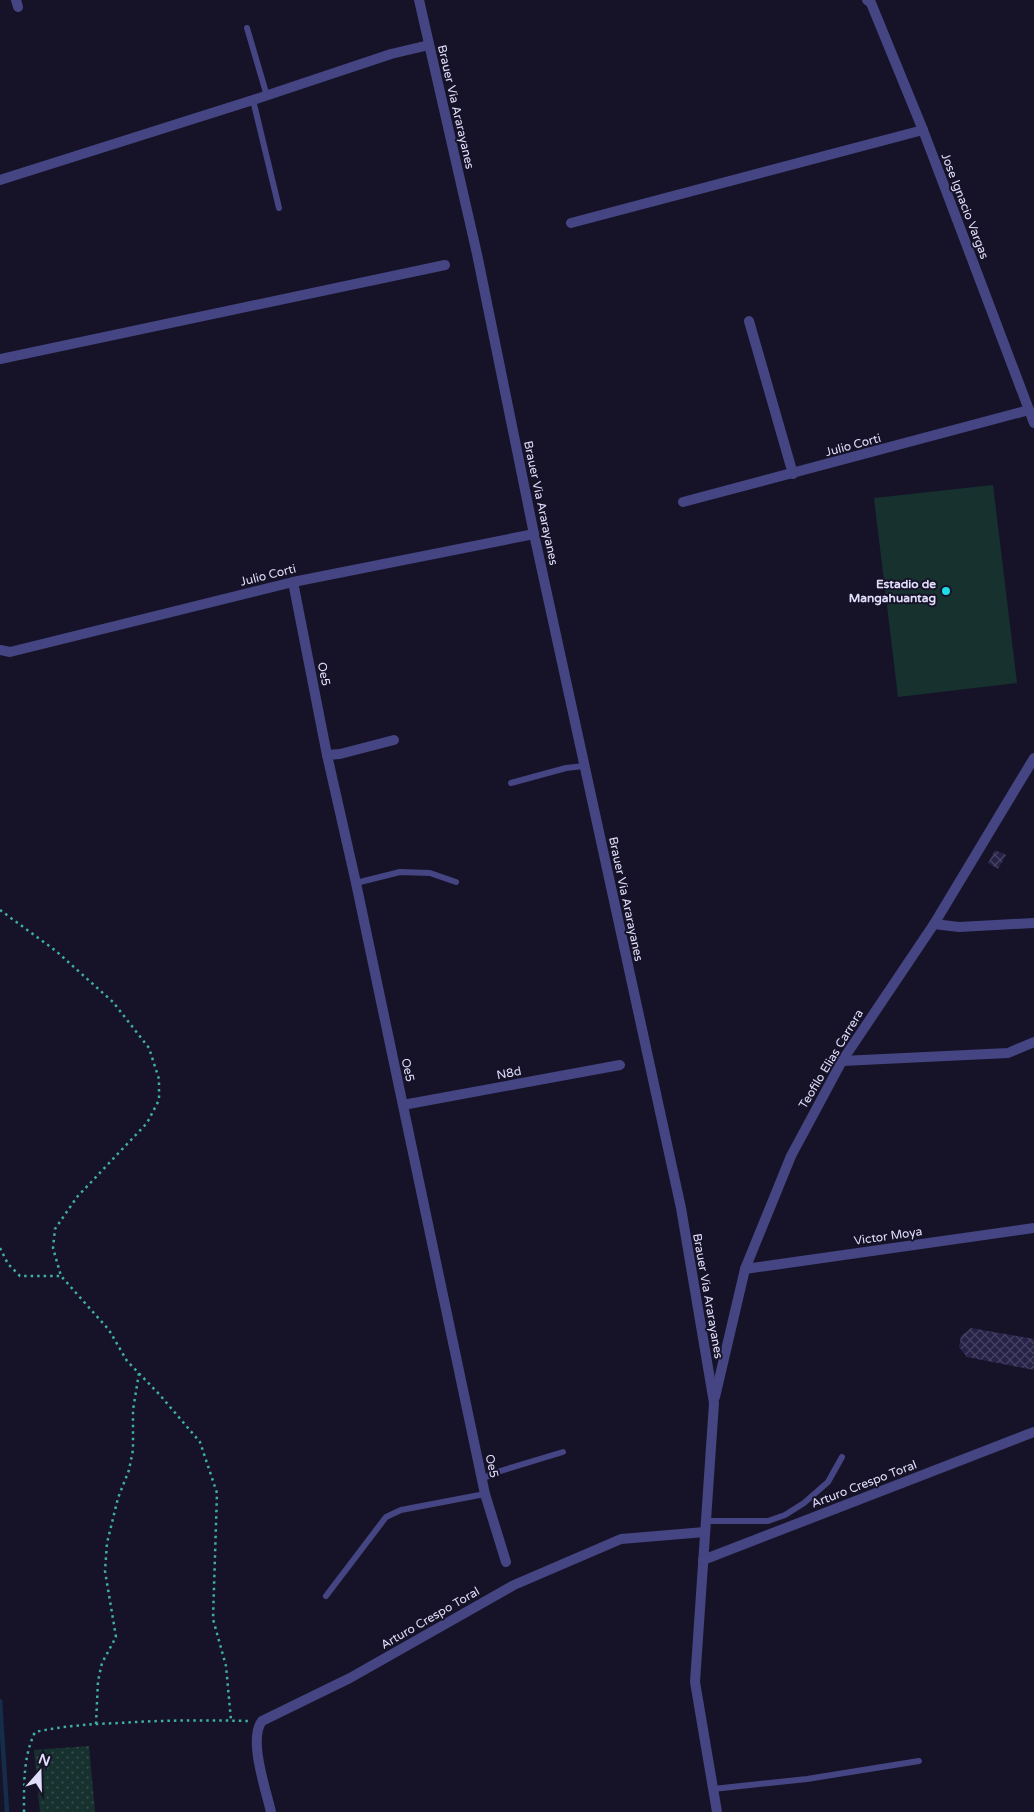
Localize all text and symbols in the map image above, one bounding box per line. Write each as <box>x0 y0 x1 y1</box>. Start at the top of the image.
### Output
street label: Brauer Via Ararayanes <box>435 44 477 171</box>
street label: Jose Ignacio Vargas <box>938 151 992 261</box>
street label: Julio Corti <box>824 431 882 459</box>
street label: Brauer Via Ararayanes <box>521 440 561 567</box>
street label: Julio Corti <box>239 561 297 589</box>
place label: Estadio de Mangahuantag <box>849 577 936 606</box>
marker: Estadio de Mangahuantag <box>940 585 952 597</box>
street label: Oe5 <box>315 661 333 687</box>
street label: Brauer Via Ararayanes <box>606 836 646 963</box>
street label: Teofilo Elias Carrera <box>796 1007 866 1111</box>
street label: Oe5 <box>399 1057 417 1083</box>
street label: N8d <box>496 1064 522 1082</box>
street label: Victor Moya <box>853 1224 923 1248</box>
street label: Brauer Via Ararayanes <box>690 1232 726 1360</box>
street label: Oe5 <box>483 1453 501 1479</box>
street label: Arturo Crespo Toral <box>809 1457 919 1511</box>
street label: Arturo Crespo Toral <box>378 1584 482 1652</box>
north arrow <box>15 1747 65 1797</box>
text: N <box>36 1750 52 1770</box>

